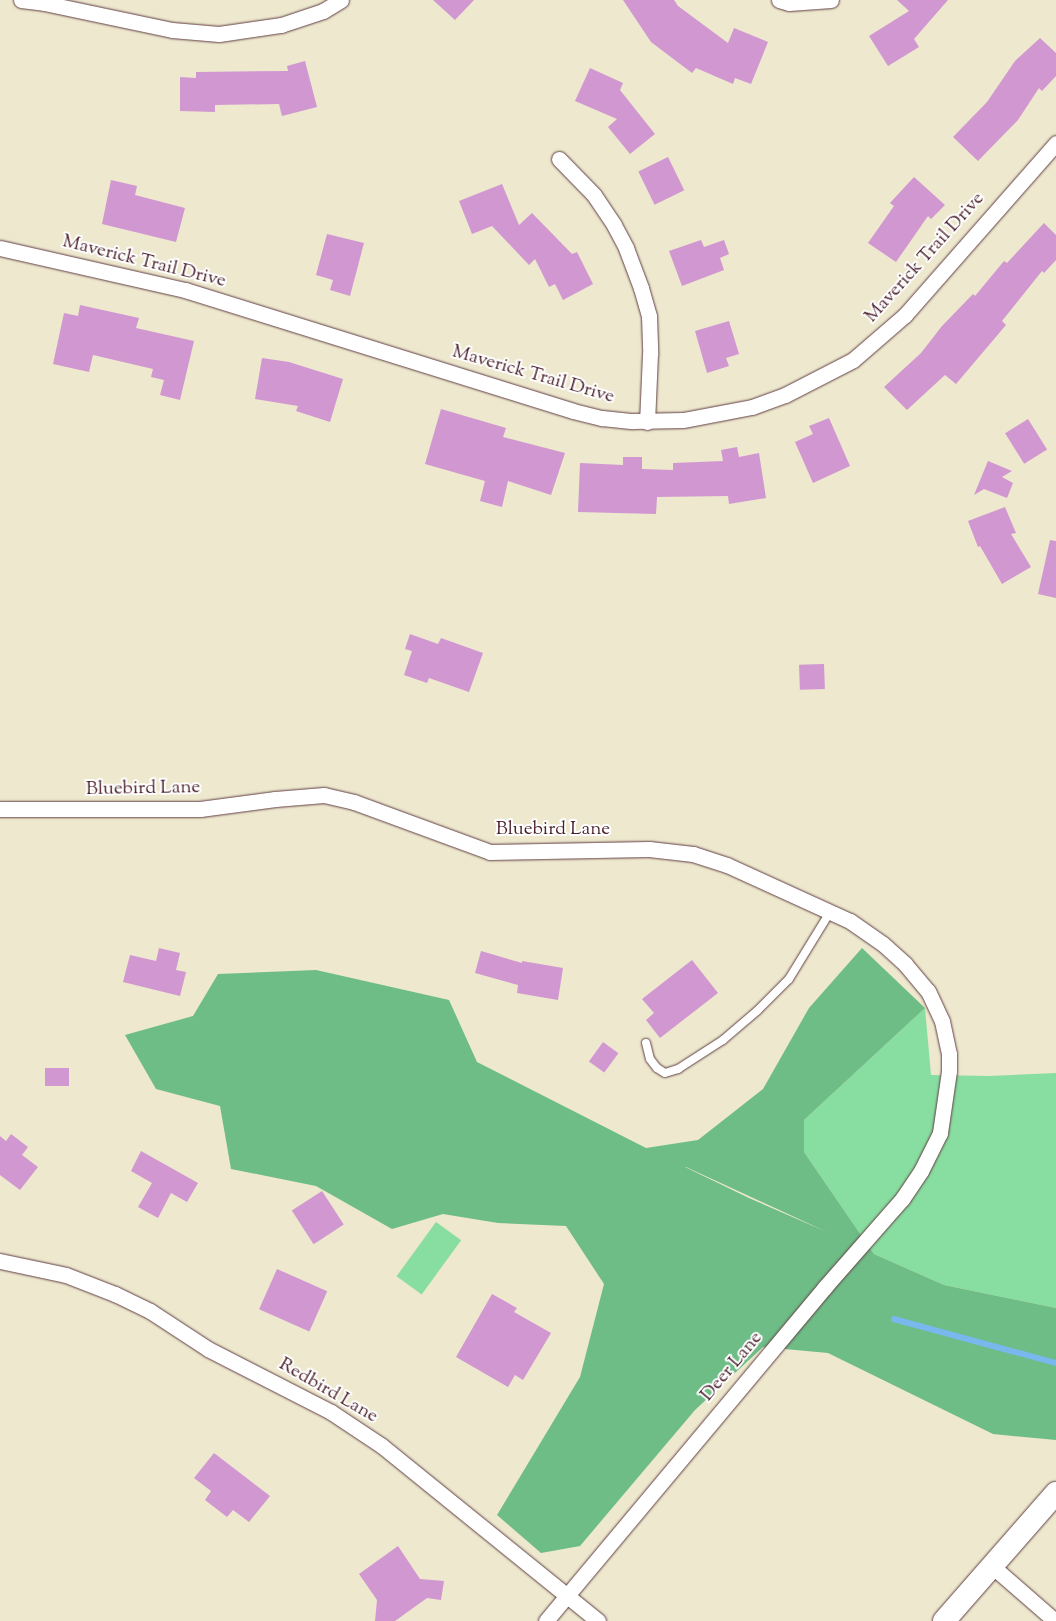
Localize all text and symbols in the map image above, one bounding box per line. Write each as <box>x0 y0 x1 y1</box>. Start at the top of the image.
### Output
street label: Maverick Trail Drive <box>860 188 990 328</box>
street label: Maverick Trail Drive <box>60 231 228 293</box>
street label: Maverick Trail Drive <box>449 341 617 409</box>
street label: Bluebird Lane <box>86 777 200 801</box>
street label: Bluebird Lane <box>496 819 610 841</box>
street label: Deer Lane <box>696 1327 768 1407</box>
street label: Redbird Lane <box>274 1353 382 1429</box>

